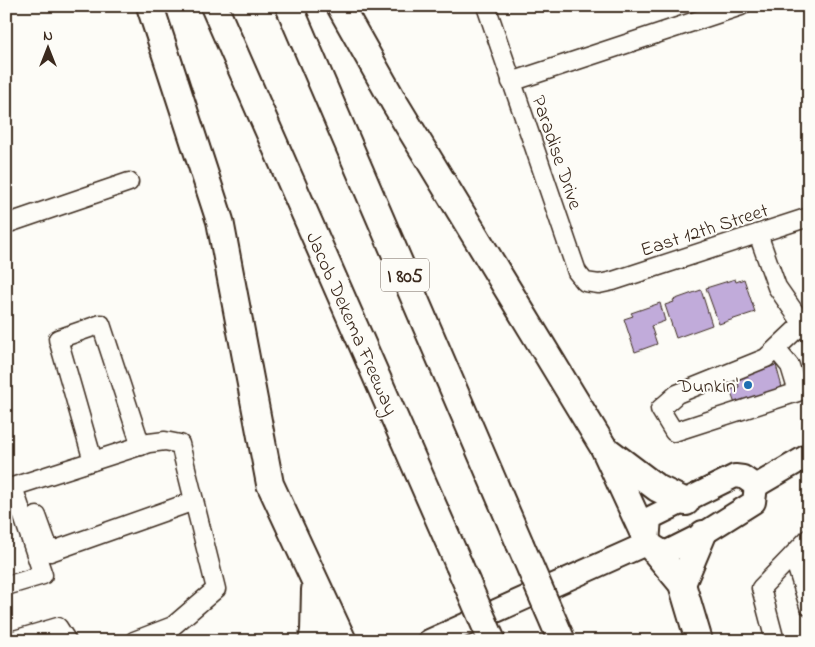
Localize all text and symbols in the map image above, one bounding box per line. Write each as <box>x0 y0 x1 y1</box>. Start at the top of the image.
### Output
north arrow <box>22 22 72 72</box>
text: N <box>43 26 53 47</box>
street label: Paradise Drive <box>523 92 589 214</box>
street label: East 12th Street <box>637 197 773 266</box>
street label: Jacob Dekema Freeway <box>297 228 404 420</box>
road number: I 805 <box>381 258 429 292</box>
place label: Dunkin' <box>677 373 738 402</box>
marker: Dunkin' <box>742 379 754 391</box>

